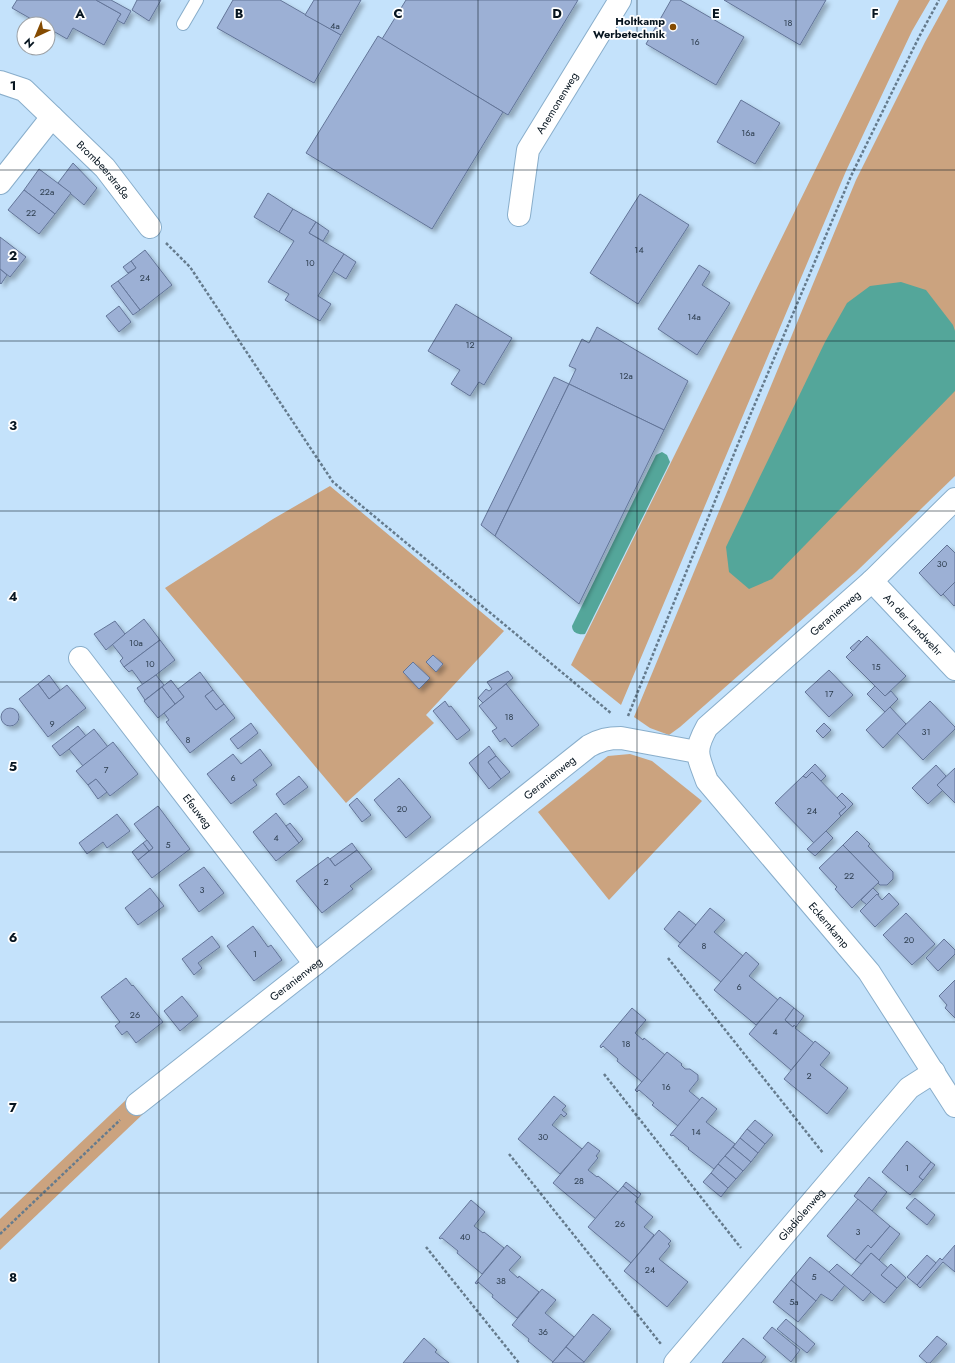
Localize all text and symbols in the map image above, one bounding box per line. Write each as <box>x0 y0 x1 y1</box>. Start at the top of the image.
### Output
text: A <box>74 4 85 23</box>
text: B <box>235 4 244 23</box>
text: C <box>393 4 403 23</box>
text: D <box>552 4 562 23</box>
text: E <box>712 4 720 23</box>
text: F <box>871 4 879 23</box>
place label: Holtkamp Werbetechnik <box>593 13 666 42</box>
north arrow <box>16 16 56 56</box>
house number: 18 <box>784 16 793 29</box>
house number: 4a <box>330 19 340 32</box>
marker: Holtkamp Werbetechnik <box>668 22 678 32</box>
text: N <box>20 34 38 52</box>
house number: 16 <box>690 35 700 48</box>
street label: Anemonenweg <box>532 69 582 137</box>
text: 1 <box>10 76 16 95</box>
house number: 16a <box>741 126 755 139</box>
street label: Brombeerstraße <box>73 137 134 203</box>
house number: 22a <box>40 185 54 198</box>
house number: 22 <box>26 206 36 219</box>
house number: 14 <box>634 243 644 256</box>
text: 2 <box>9 246 17 265</box>
house number: 10 <box>305 256 315 269</box>
house number: 24 <box>140 271 150 284</box>
house number: 14a <box>687 310 701 323</box>
house number: 12 <box>465 338 475 351</box>
house number: 12a <box>619 369 633 382</box>
text: 3 <box>9 416 17 435</box>
house number: 30 <box>937 557 948 570</box>
street label: Geranienweg <box>806 586 864 640</box>
text: 4 <box>8 587 18 606</box>
street label: An der Landwehr <box>880 590 947 659</box>
house number: 10a <box>129 636 143 649</box>
house number: 10 <box>145 657 155 670</box>
house number: 15 <box>871 660 881 673</box>
house number: 17 <box>825 687 834 700</box>
house number: 18 <box>505 710 514 723</box>
house number: 9 <box>49 717 55 730</box>
house number: 31 <box>922 725 930 738</box>
house number: 8 <box>186 733 191 746</box>
street label: Geranienweg <box>520 752 579 803</box>
text: 5 <box>9 757 17 776</box>
house number: 7 <box>104 763 109 776</box>
house number: 6 <box>230 771 236 784</box>
street label: Efeuweg <box>179 790 216 832</box>
house number: 20 <box>397 802 408 815</box>
house number: 24 <box>807 804 817 817</box>
house number: 4 <box>273 831 279 844</box>
house number: 5 <box>165 838 171 851</box>
house number: 22 <box>844 869 854 882</box>
house number: 2 <box>323 875 329 888</box>
house number: 3 <box>200 883 205 896</box>
street label: Eckernkamp <box>805 898 853 952</box>
text: 6 <box>9 928 18 947</box>
house number: 20 <box>904 933 915 946</box>
house number: 8 <box>702 939 707 952</box>
house number: 1 <box>253 947 257 960</box>
street label: Geranienweg <box>266 953 325 1005</box>
house number: 6 <box>736 980 742 993</box>
house number: 26 <box>130 1008 140 1021</box>
house number: 4 <box>772 1025 778 1038</box>
house number: 18 <box>622 1037 631 1050</box>
house number: 2 <box>806 1069 812 1082</box>
house number: 16 <box>661 1080 671 1093</box>
text: 7 <box>9 1098 17 1117</box>
house number: 14 <box>691 1125 701 1138</box>
house number: 30 <box>538 1130 549 1143</box>
house number: 1 <box>905 1161 909 1174</box>
house number: 28 <box>574 1174 584 1187</box>
street label: Gladiolenweg <box>774 1185 828 1244</box>
house number: 26 <box>615 1217 625 1230</box>
house number: 3 <box>856 1225 861 1238</box>
house number: 40 <box>460 1230 471 1243</box>
house number: 24 <box>645 1263 655 1276</box>
text: 8 <box>9 1268 17 1287</box>
house number: 5 <box>811 1270 817 1283</box>
house number: 38 <box>496 1274 506 1287</box>
house number: 5a <box>789 1295 799 1308</box>
house number: 36 <box>538 1325 548 1338</box>

